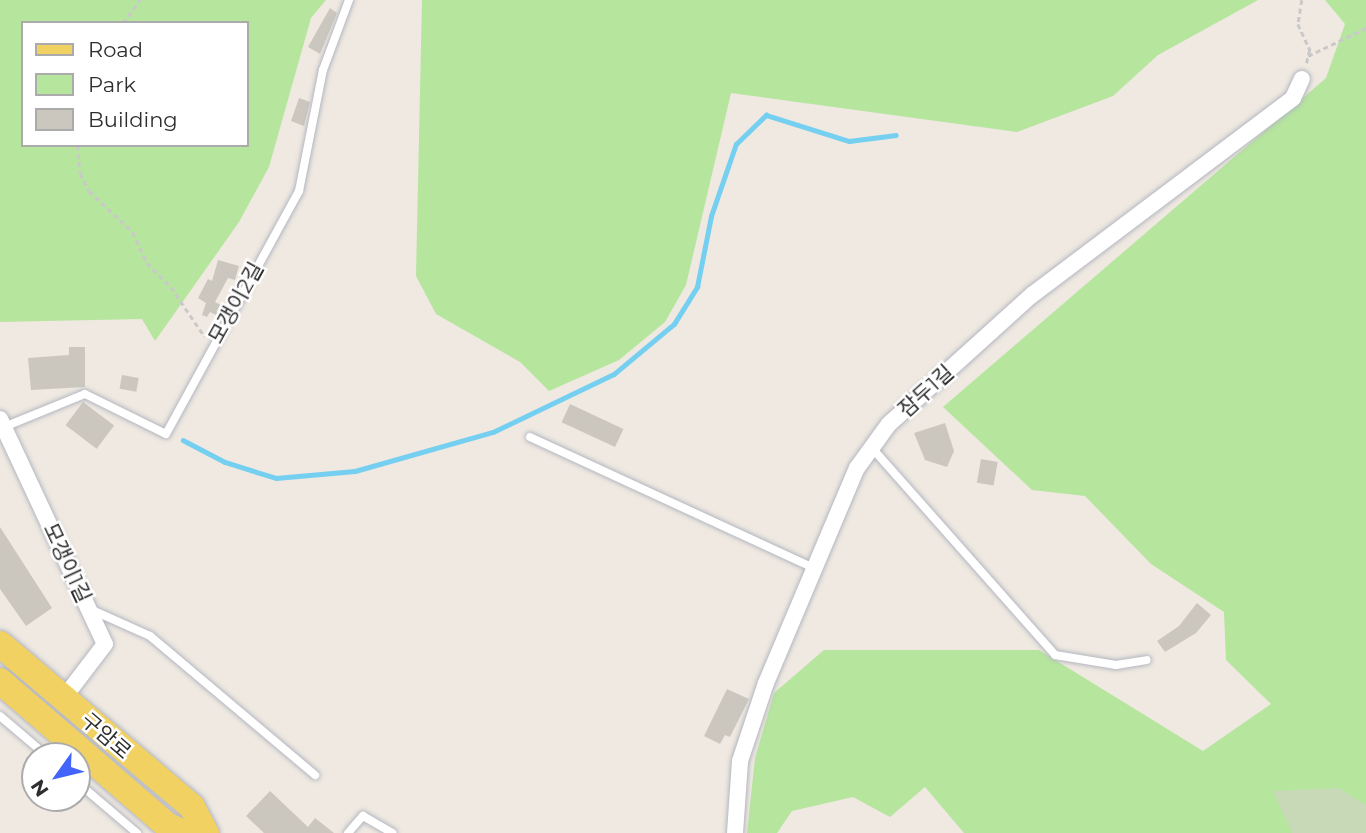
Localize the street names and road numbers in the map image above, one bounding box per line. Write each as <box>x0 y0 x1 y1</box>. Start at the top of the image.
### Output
street label: 모갱이2길 <box>203 258 269 348</box>
street label: 잠두1길 <box>893 360 959 422</box>
street label: 모갱이1길 <box>38 519 96 607</box>
street label: 구암로 <box>76 707 136 765</box>

